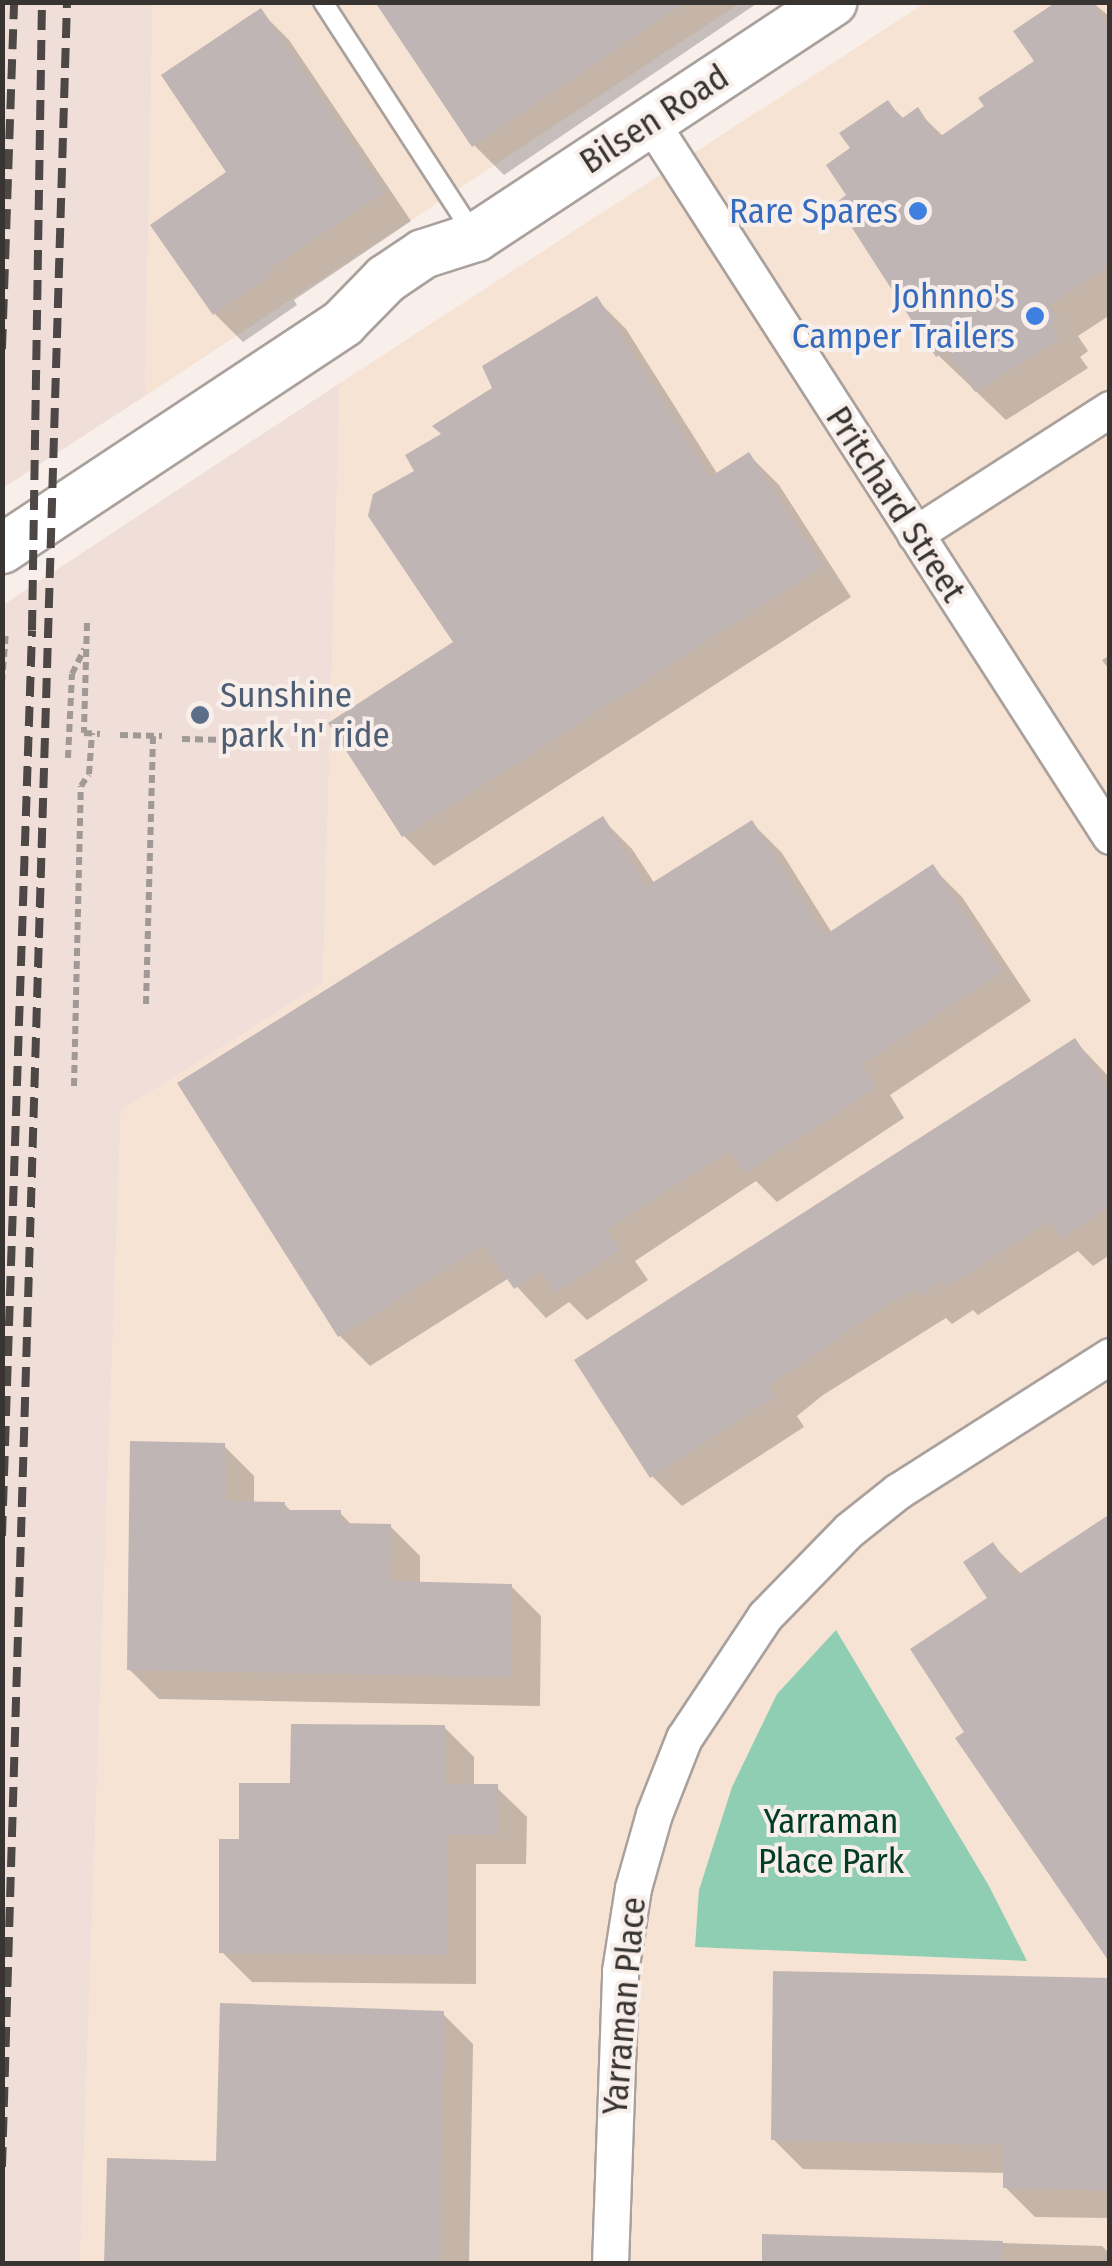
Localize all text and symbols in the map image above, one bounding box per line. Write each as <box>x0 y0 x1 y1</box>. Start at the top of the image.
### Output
street label: Bilsen Road <box>572 55 736 183</box>
place label: Rare Spares <box>729 190 898 232</box>
marker: Rare Spares <box>907 200 929 222</box>
place label: Johnno's Camper Trailers <box>792 275 1015 357</box>
marker: Johnno's Camper Trailers <box>1024 305 1046 327</box>
street label: Pritchard Street <box>817 398 975 610</box>
place label: Sunshine park 'n' ride <box>220 674 390 756</box>
marker: Sunshine park 'n' ride <box>189 704 211 726</box>
park label: Yarraman Place Park <box>758 1800 904 1882</box>
street label: Yarraman Place <box>594 1895 654 2117</box>

